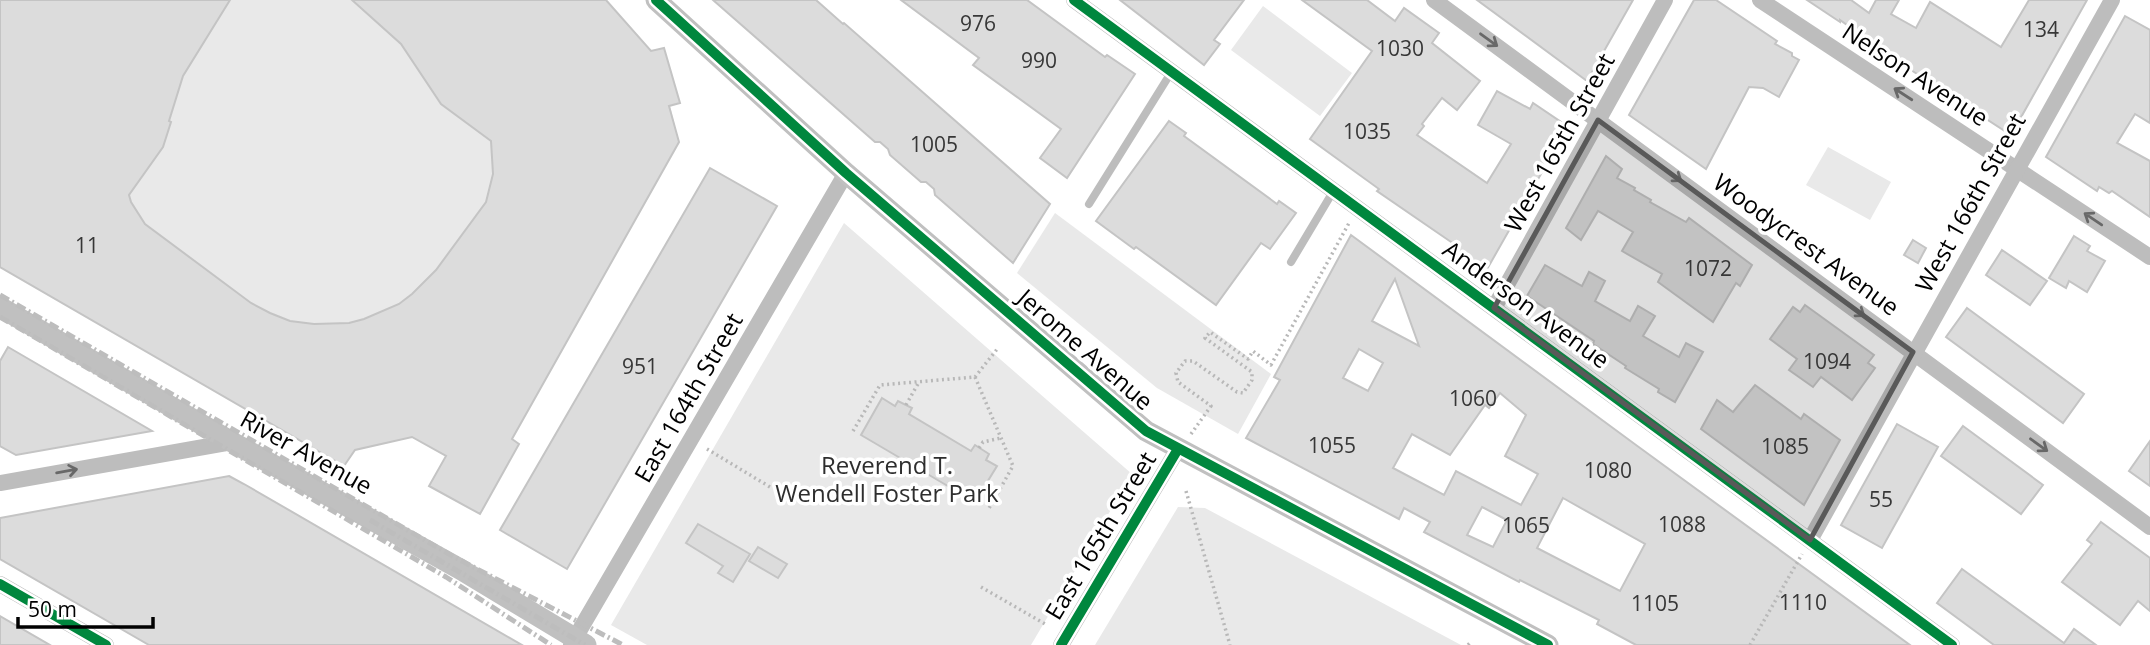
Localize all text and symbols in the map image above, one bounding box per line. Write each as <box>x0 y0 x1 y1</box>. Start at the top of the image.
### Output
house number: 976 <box>960 9 996 37</box>
street label: Nelson Avenue <box>1836 14 1995 133</box>
house number: 134 <box>2023 15 2059 43</box>
one-way arrow <box>1480 33 1498 48</box>
house number: 1030 <box>1376 34 1424 62</box>
house number: 990 <box>1021 46 1057 74</box>
street label: West 165th Street <box>1496 47 1621 238</box>
one-way arrow <box>1894 87 1913 101</box>
street label: West 166th Street <box>1907 107 2032 298</box>
house number: 1035 <box>1343 117 1391 145</box>
house number: 1005 <box>910 130 958 158</box>
street label: Woodycrest Avenue <box>1707 165 1907 322</box>
one-way arrow <box>1663 168 1682 183</box>
one-way arrow <box>2084 212 2103 226</box>
house number: 11 <box>75 231 99 259</box>
street label: Anderson Avenue <box>1437 232 1617 375</box>
house number: 1072 <box>1684 254 1732 282</box>
street label: Jerome Avenue <box>1010 279 1161 417</box>
one-way arrow <box>1846 303 1865 318</box>
street label: East 164th Street <box>626 306 750 488</box>
house number: 1094 <box>1803 347 1851 375</box>
house number: 951 <box>622 352 658 380</box>
house number: 1060 <box>1449 384 1497 412</box>
street label: River Avenue <box>235 402 379 501</box>
house number: 1055 <box>1308 431 1356 459</box>
house number: 1085 <box>1761 432 1809 460</box>
one-way arrow <box>2029 438 2048 452</box>
street label: East 165th Street <box>1036 445 1163 625</box>
park label: Reverend T. Wendell Foster Park <box>775 448 999 509</box>
house number: 1080 <box>1584 456 1632 484</box>
one-way arrow <box>55 464 78 477</box>
house number: 55 <box>1869 485 1893 513</box>
house number: 1088 <box>1658 510 1706 538</box>
house number: 1065 <box>1502 511 1550 539</box>
scale bar <box>18 586 152 630</box>
house number: 1110 <box>1779 588 1827 616</box>
house number: 1105 <box>1631 589 1679 617</box>
text: 50 m <box>28 595 77 623</box>

